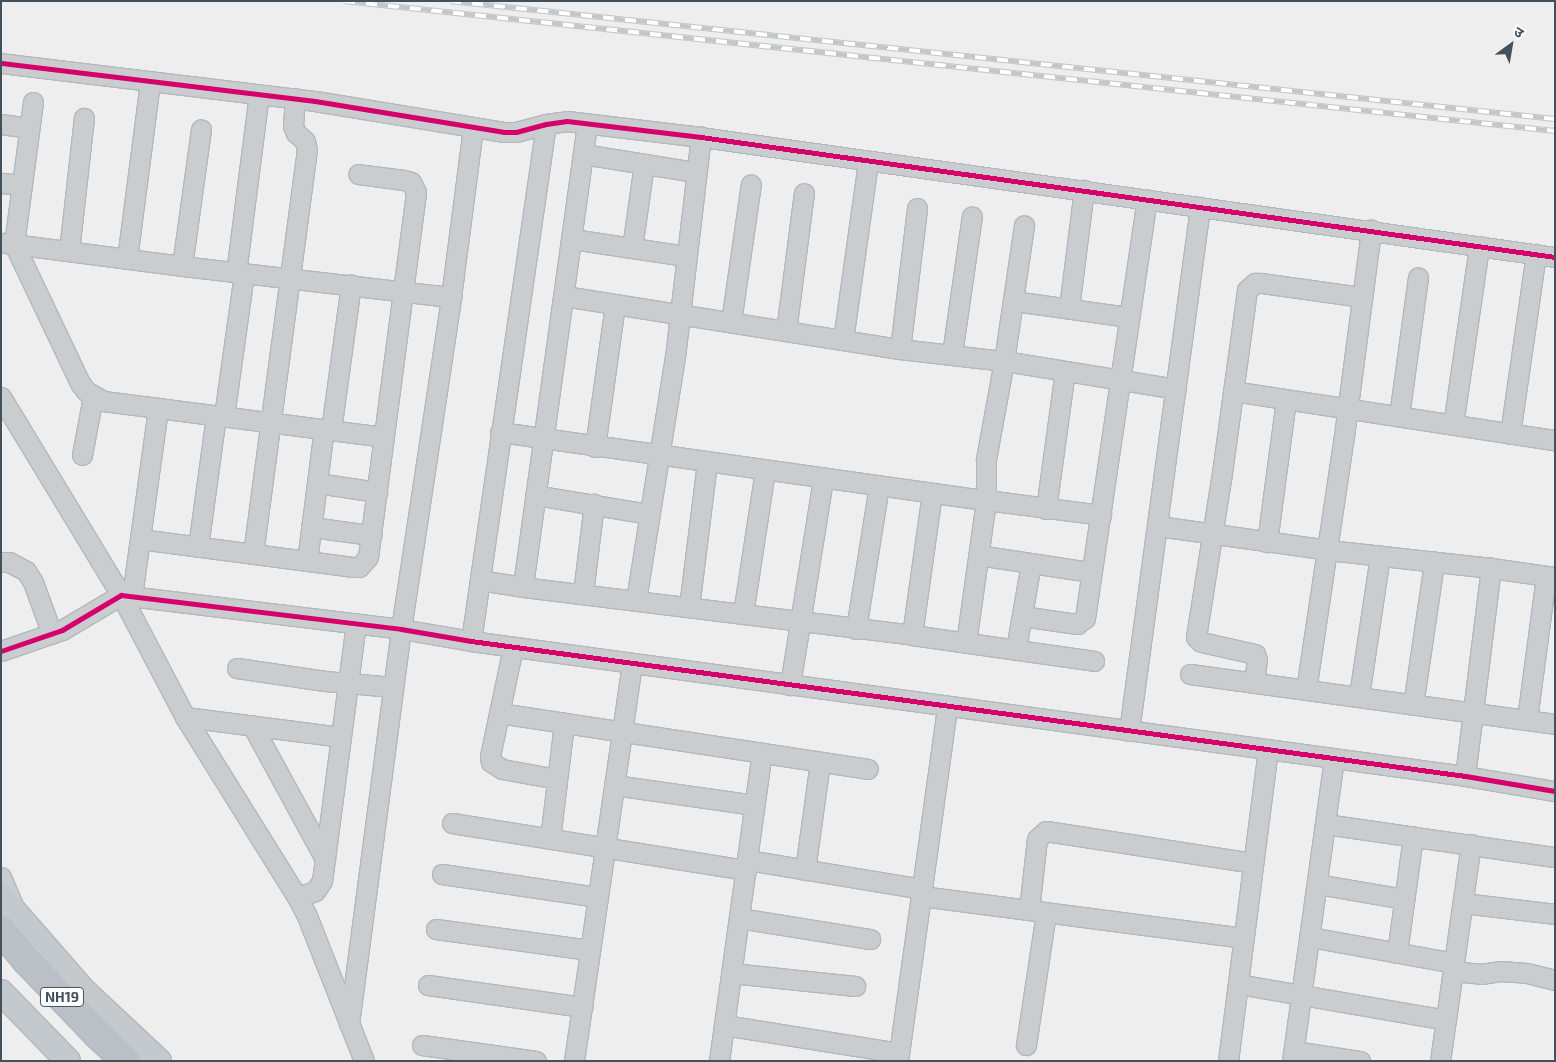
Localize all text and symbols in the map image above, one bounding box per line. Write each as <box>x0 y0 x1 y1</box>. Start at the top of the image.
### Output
north arrow <box>1486 20 1536 70</box>
text: उ <box>1511 22 1527 41</box>
road number: NH19 <box>40 986 84 1009</box>

